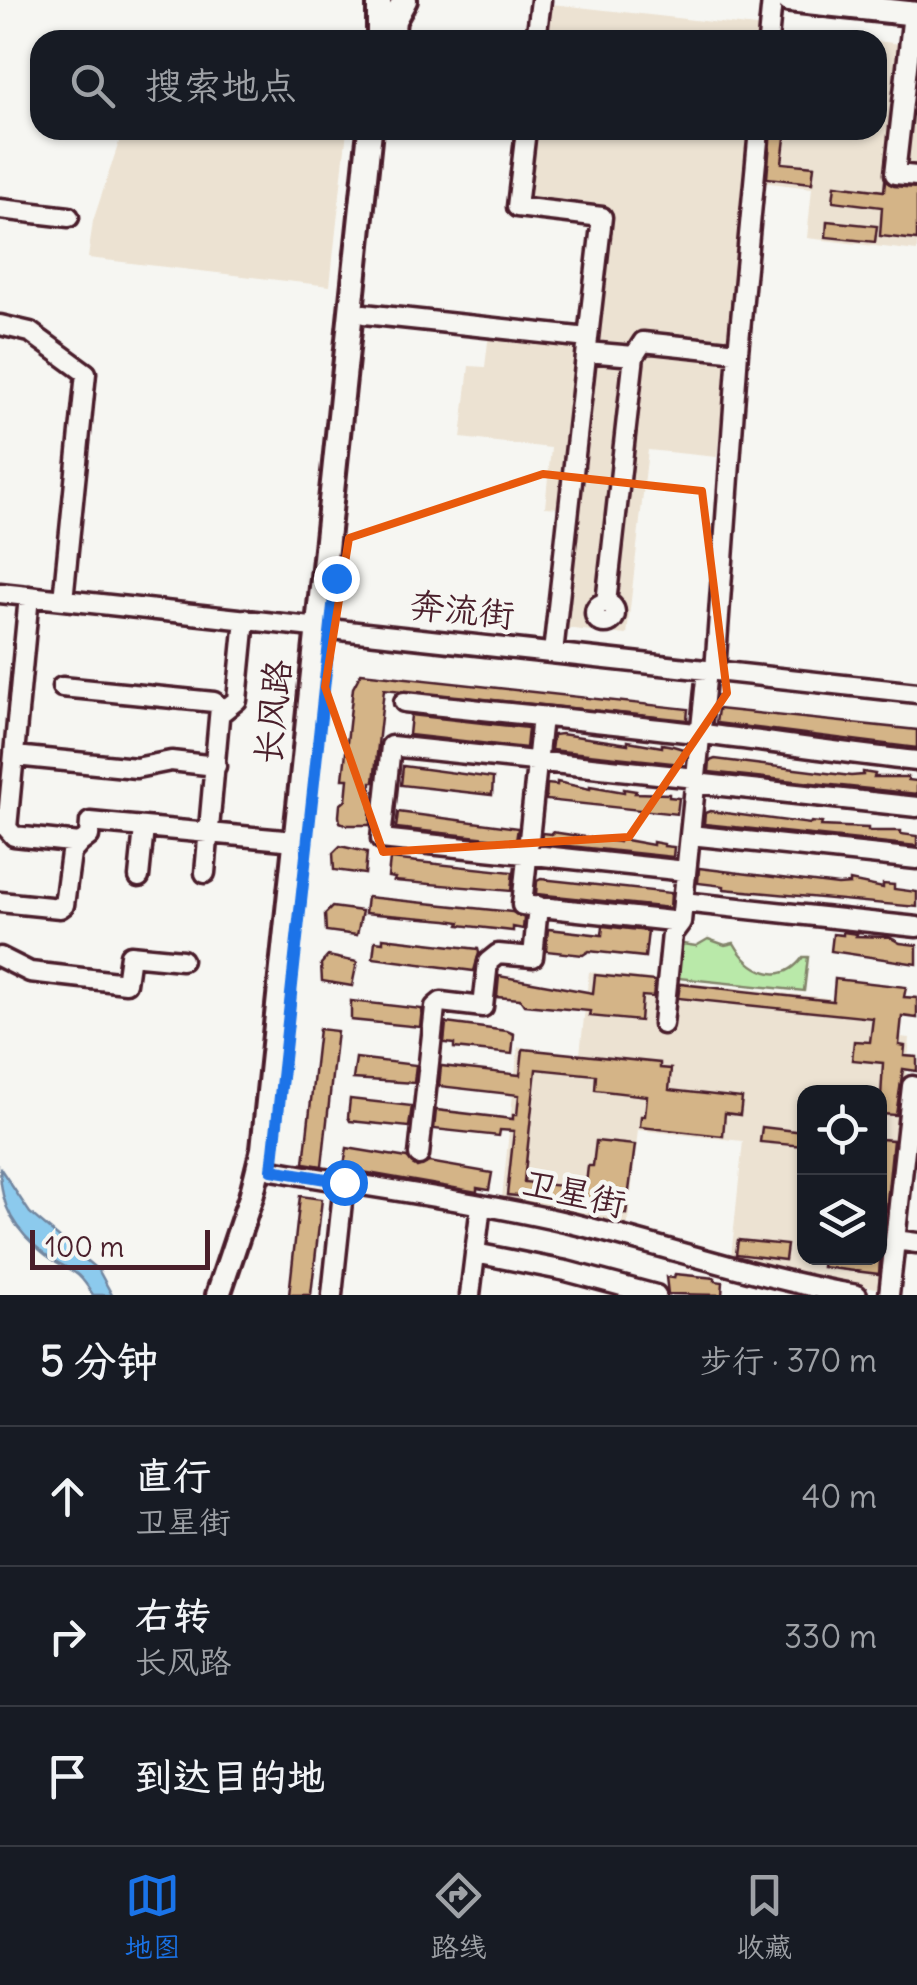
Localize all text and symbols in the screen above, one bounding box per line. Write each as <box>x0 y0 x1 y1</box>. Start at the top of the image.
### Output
search box <box>30 30 887 140</box>
icon: search <box>65 58 120 113</box>
text: 搜索地点 <box>145 62 297 109</box>
route end <box>314 556 360 602</box>
street label: 奔流街 <box>408 582 517 636</box>
street label: 长风路 <box>245 657 299 766</box>
map controls <box>797 1085 887 1265</box>
button: locate <box>797 1085 887 1175</box>
street label: 卫星街 <box>518 1159 630 1225</box>
route start <box>322 1160 368 1206</box>
button: layers <box>797 1175 887 1265</box>
scale bar <box>30 1225 210 1270</box>
text: 100 m <box>45 1229 124 1265</box>
text: 5 分钟 <box>40 1335 158 1387</box>
text: 步行 · 370 m <box>700 1340 877 1381</box>
text: 直行 <box>135 1452 211 1499</box>
icon: ahead <box>40 1469 95 1524</box>
text: 40 m <box>802 1476 877 1517</box>
text: 卫星街 <box>135 1501 231 1542</box>
text: 右转 <box>135 1592 211 1639</box>
icon: right <box>40 1609 95 1664</box>
text: 330 m <box>784 1616 877 1657</box>
text: 长风路 <box>135 1641 231 1682</box>
icon: arrive <box>40 1749 95 1804</box>
text: 到达目的地 <box>135 1753 325 1800</box>
tab: 地图 <box>125 1868 181 1965</box>
tab: 路线 <box>430 1868 486 1965</box>
tab: 收藏 <box>736 1868 792 1965</box>

